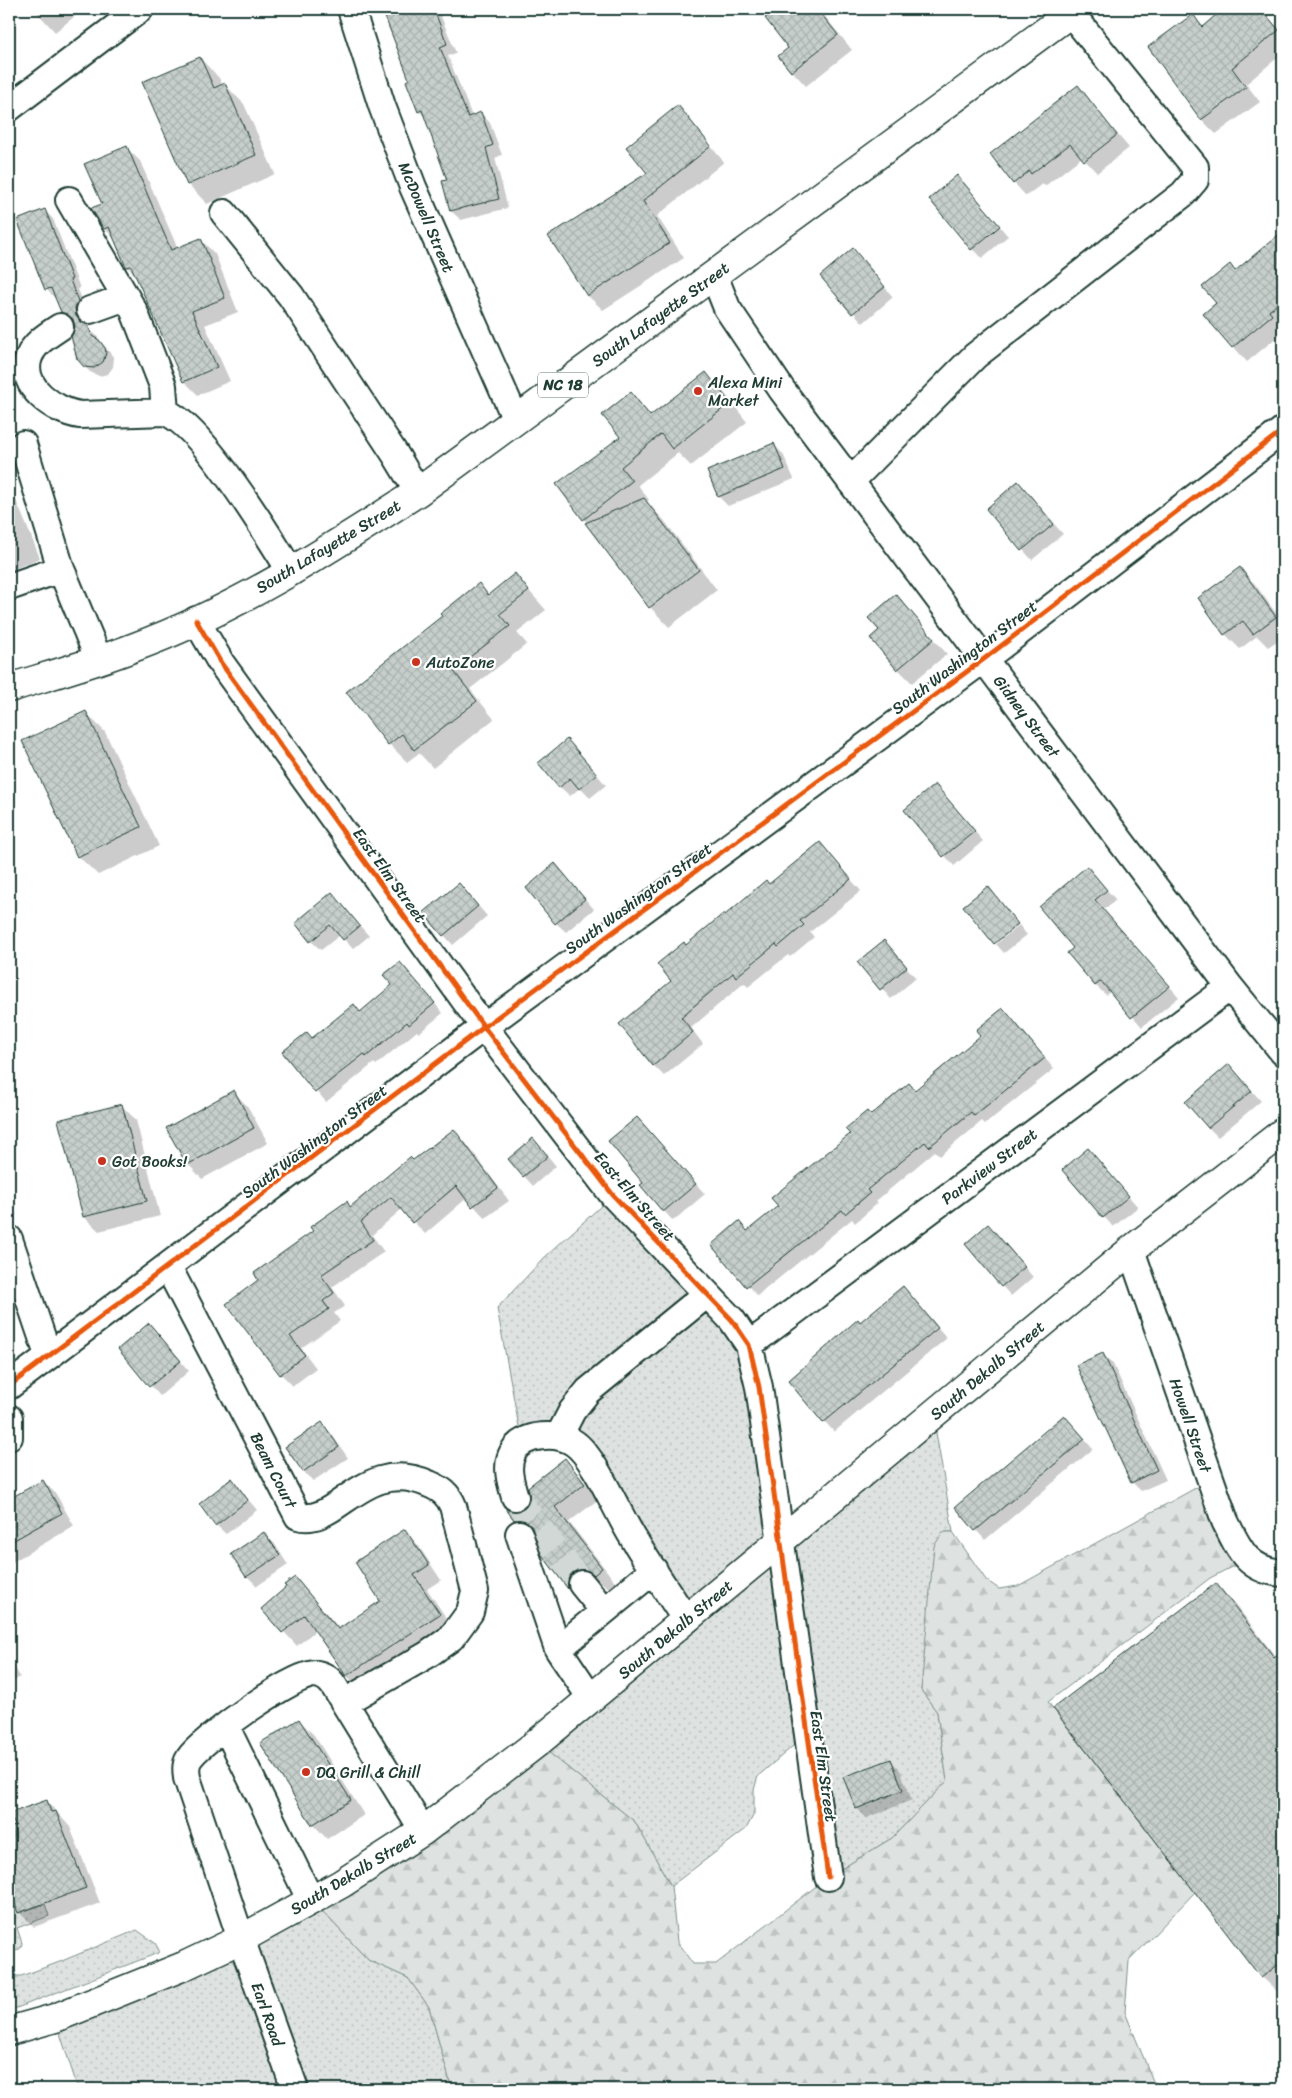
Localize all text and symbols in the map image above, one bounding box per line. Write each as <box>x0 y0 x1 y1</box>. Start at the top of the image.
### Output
street label: McDowell Street <box>390 157 463 277</box>
street label: South Lafayette Street <box>585 254 736 375</box>
place label: Alexa Mini Market <box>707 368 783 415</box>
road number: NC 18 <box>538 372 588 398</box>
marker: Alexa Mini Market <box>692 385 704 397</box>
street label: South Lafayette Street <box>250 491 407 601</box>
street label: South Washington Street <box>885 593 1044 722</box>
place label: AutoZone <box>425 648 494 677</box>
marker: AutoZone <box>410 656 422 668</box>
street label: Gidney Street <box>986 668 1068 765</box>
street label: East Elm Street <box>345 821 434 929</box>
street label: South Washington Street <box>558 835 718 962</box>
street label: South Washington Street <box>235 1077 394 1206</box>
street label: Parkview Street <box>935 1120 1044 1212</box>
street label: East Elm Street <box>587 1144 682 1248</box>
place label: Got Books! <box>112 1147 188 1176</box>
marker: Got Books! <box>96 1155 108 1167</box>
street label: South Dekalb Street <box>923 1313 1052 1428</box>
street label: Howell Street <box>1161 1374 1220 1477</box>
street label: Beam Court <box>242 1427 305 1514</box>
street label: South Dekalb Street <box>611 1572 740 1687</box>
street label: East Elm Street <box>801 1708 846 1824</box>
place label: DQ Grill & Chill <box>316 1758 421 1787</box>
marker: DQ Grill & Chill <box>300 1766 312 1778</box>
street label: South Dekalb Street <box>284 1824 422 1923</box>
street label: Earl Road <box>243 1978 293 2052</box>

